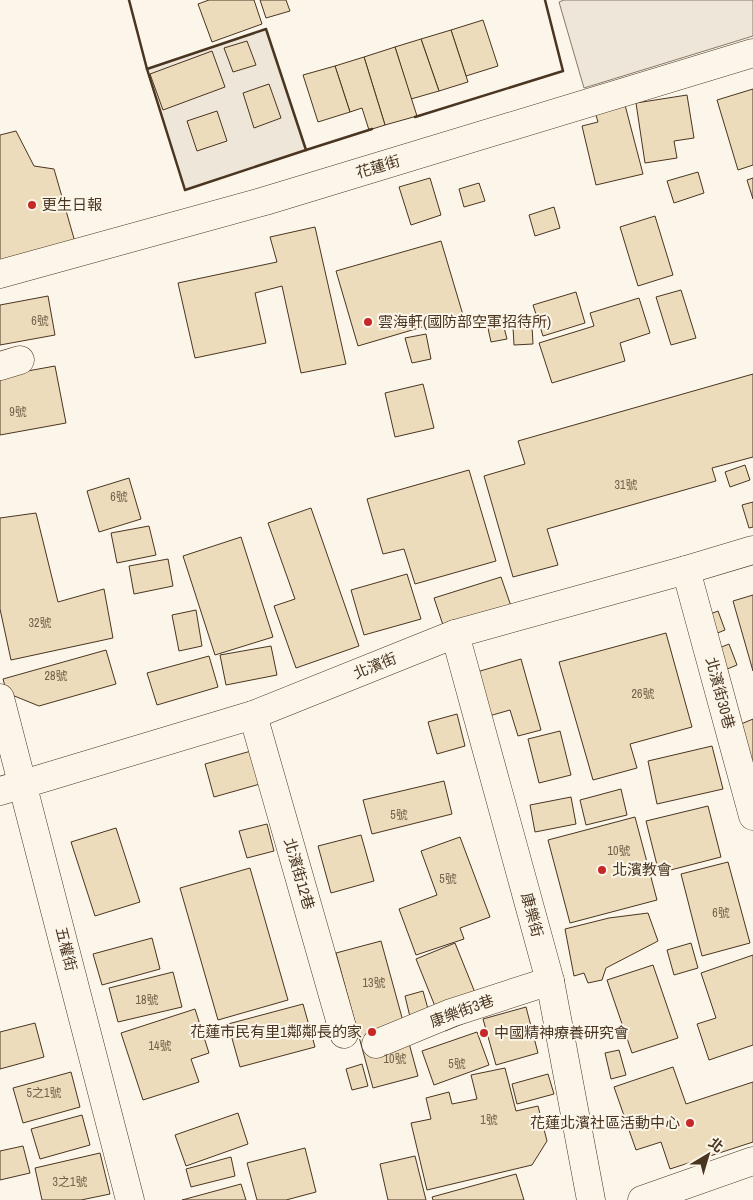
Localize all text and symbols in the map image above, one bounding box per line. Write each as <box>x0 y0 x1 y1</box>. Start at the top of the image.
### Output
street label: 花蓮街 <box>353 150 402 183</box>
place label: 更生日報 <box>42 194 102 215</box>
marker: 更生日報 <box>26 199 38 211</box>
place label: 雲海軒(國防部空軍招待所) <box>378 311 551 332</box>
house number: 6號 <box>31 313 49 329</box>
marker: 雲海軒(國防部空軍招待所) <box>362 316 374 328</box>
house number: 9號 <box>9 404 27 420</box>
house number: 31號 <box>615 477 637 493</box>
house number: 6號 <box>110 489 128 505</box>
house number: 32號 <box>29 615 51 631</box>
street label: 北濱街 <box>350 647 400 684</box>
street label: 北濱街30巷 <box>701 655 740 731</box>
house number: 28號 <box>45 668 67 684</box>
house number: 26號 <box>632 686 654 702</box>
house number: 5號 <box>390 807 408 823</box>
street label: 北濱街12巷 <box>279 836 320 912</box>
house number: 10號 <box>608 843 630 859</box>
place label: 北濱教會 <box>612 859 672 880</box>
marker: 北濱教會 <box>596 864 608 876</box>
house number: 5號 <box>439 871 457 887</box>
street label: 康樂街 <box>517 890 548 939</box>
house number: 6號 <box>712 905 730 921</box>
street label: 五權街 <box>51 924 82 973</box>
house number: 13號 <box>363 975 385 991</box>
street label: 康樂街3巷 <box>427 989 497 1032</box>
house number: 18號 <box>136 992 158 1008</box>
place label: 花蓮市民有里1鄰鄰長的家 <box>190 1021 362 1042</box>
place label: 中國精神療養研究會 <box>494 1022 629 1043</box>
marker: 花蓮市民有里1鄰鄰長的家 <box>366 1026 378 1038</box>
marker: 中國精神療養研究會 <box>478 1027 490 1039</box>
house number: 14號 <box>149 1038 171 1054</box>
house number: 10號 <box>384 1051 406 1067</box>
house number: 5號 <box>448 1056 466 1072</box>
house number: 5之1號 <box>27 1085 61 1101</box>
house number: 1號 <box>480 1112 498 1128</box>
place label: 花蓮北濱社區活動中心 <box>530 1112 680 1133</box>
marker: 花蓮北濱社區活動中心 <box>684 1117 696 1129</box>
north arrow <box>683 1130 733 1180</box>
text: 北 <box>705 1133 727 1156</box>
house number: 3之1號 <box>53 1174 87 1190</box>

